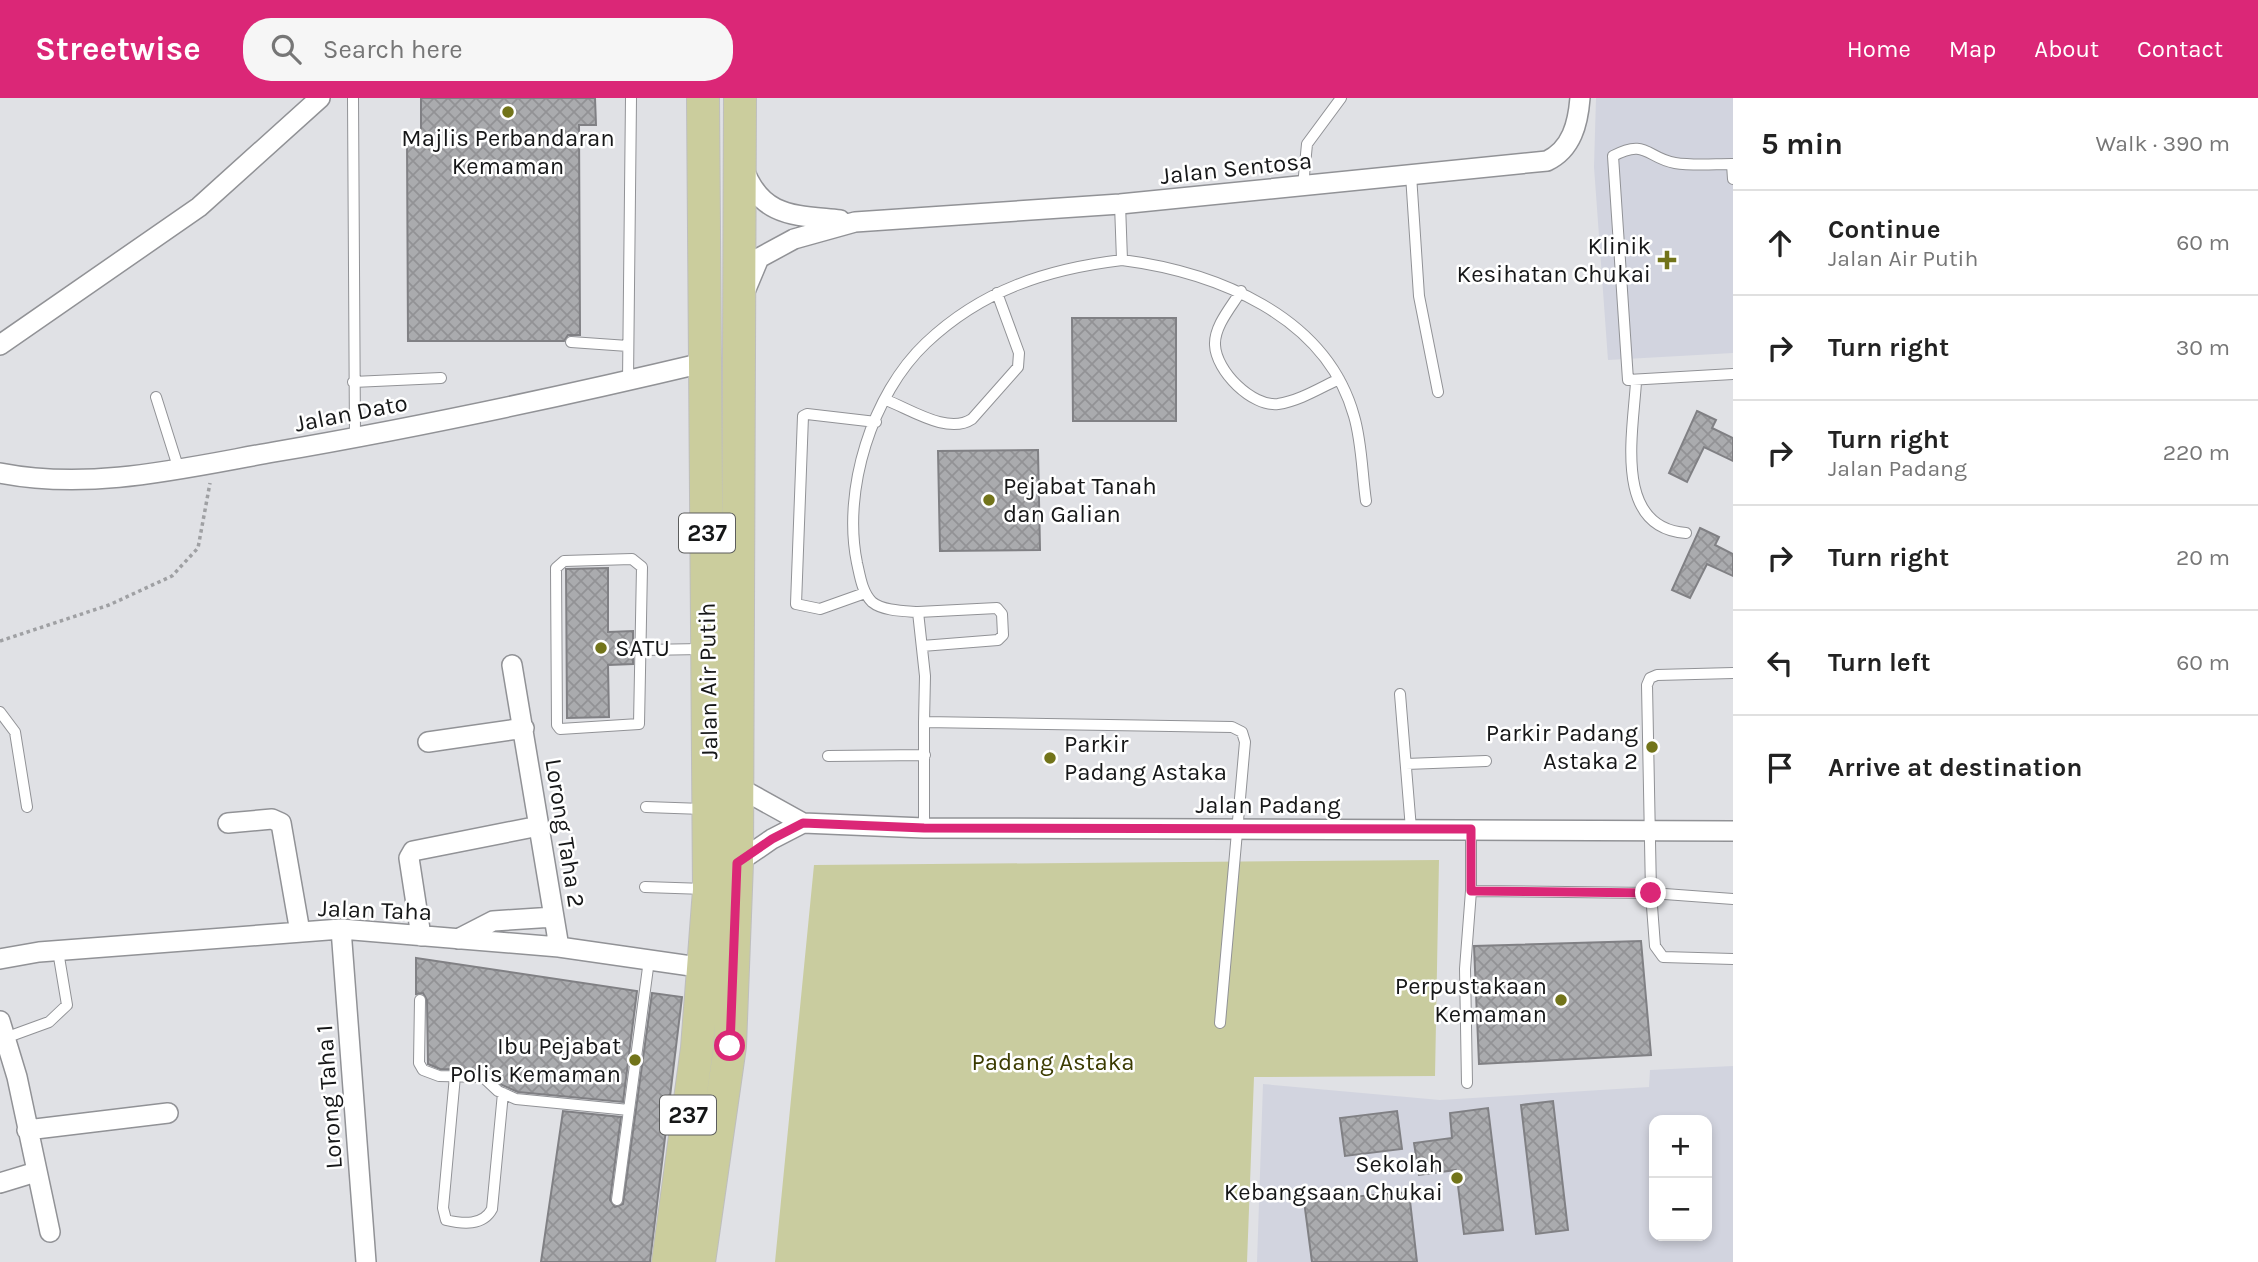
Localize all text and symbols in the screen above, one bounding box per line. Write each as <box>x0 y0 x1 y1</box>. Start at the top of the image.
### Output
search box <box>243 18 733 81</box>
text: Streetwise <box>35 30 201 68</box>
icon: search <box>267 30 305 68</box>
text: Search here <box>323 34 463 65</box>
text: Home <box>1847 35 1911 63</box>
text: Map <box>1949 35 1996 63</box>
text: About <box>2034 35 2099 63</box>
text: Contact <box>2137 35 2223 63</box>
marker: Majlis Perbandaran Kemaman <box>500 104 516 120</box>
place label: Majlis Perbandaran Kemaman <box>401 124 615 180</box>
text: 5 min <box>1761 126 1843 162</box>
text: Walk · 390 m <box>2096 130 2230 157</box>
street label: Jalan Sentosa <box>1159 146 1313 190</box>
text: Continue <box>1828 214 1940 245</box>
icon: ahead <box>1761 224 1799 262</box>
text: 60 m <box>2176 229 2230 256</box>
place label: Klinik Kesihatan Chukai <box>1457 232 1651 288</box>
text: Jalan Air Putih <box>1828 245 1978 272</box>
marker: Klinik Kesihatan Chukai <box>1657 250 1677 270</box>
icon: right <box>1761 329 1799 367</box>
text: Turn right <box>1828 332 1949 363</box>
text: 30 m <box>2176 334 2230 361</box>
street label: Jalan Dato <box>292 388 410 438</box>
text: Turn right <box>1828 424 1949 455</box>
icon: right <box>1761 434 1799 472</box>
text: 220 m <box>2163 439 2230 466</box>
text: Jalan Padang <box>1828 455 1967 482</box>
place label: Pejabat Tanah dan Galian <box>1003 472 1157 528</box>
marker: Pejabat Tanah dan Galian <box>981 492 997 508</box>
road number: 237 <box>679 514 735 552</box>
icon: right <box>1761 539 1799 577</box>
text: Turn right <box>1828 542 1949 573</box>
text: 20 m <box>2176 544 2230 571</box>
street label: Jalan Air Putih <box>693 602 723 760</box>
place label: SATU <box>615 634 670 662</box>
marker: SATU <box>593 640 609 656</box>
icon: left <box>1761 644 1799 682</box>
text: Turn left <box>1828 647 1930 678</box>
text: 60 m <box>2176 649 2230 676</box>
place label: Parkir Padang Astaka 2 <box>1486 719 1638 775</box>
place label: Parkir Padang Astaka <box>1064 730 1227 786</box>
marker: Parkir Padang Astaka 2 <box>1644 739 1660 755</box>
icon: arrive <box>1761 749 1799 787</box>
marker: Parkir Padang Astaka <box>1042 750 1058 766</box>
text: Arrive at destination <box>1828 752 2082 783</box>
street label: Lorong Taha 2 <box>539 757 591 909</box>
street label: Jalan Padang <box>1196 791 1341 819</box>
route end <box>1635 877 1666 908</box>
street label: Jalan Taha <box>318 894 432 926</box>
place label: Perpustakaan Kemaman <box>1395 972 1547 1028</box>
marker: Perpustakaan Kemaman <box>1553 992 1569 1008</box>
street label: Lorong Taha 1 <box>310 1024 348 1170</box>
route start <box>714 1030 745 1061</box>
place label: Ibu Pejabat Polis Kemaman <box>450 1032 621 1088</box>
park label: Padang Astaka <box>971 1048 1135 1076</box>
marker: Ibu Pejabat Polis Kemaman <box>627 1052 643 1068</box>
road number: 237 <box>660 1096 716 1134</box>
map controls <box>1649 1115 1712 1241</box>
button: + <box>1649 1115 1712 1178</box>
place label: Sekolah Kebangsaan Chukai <box>1224 1150 1443 1206</box>
marker: Sekolah Kebangsaan Chukai <box>1449 1170 1465 1186</box>
button: − <box>1649 1178 1712 1241</box>

